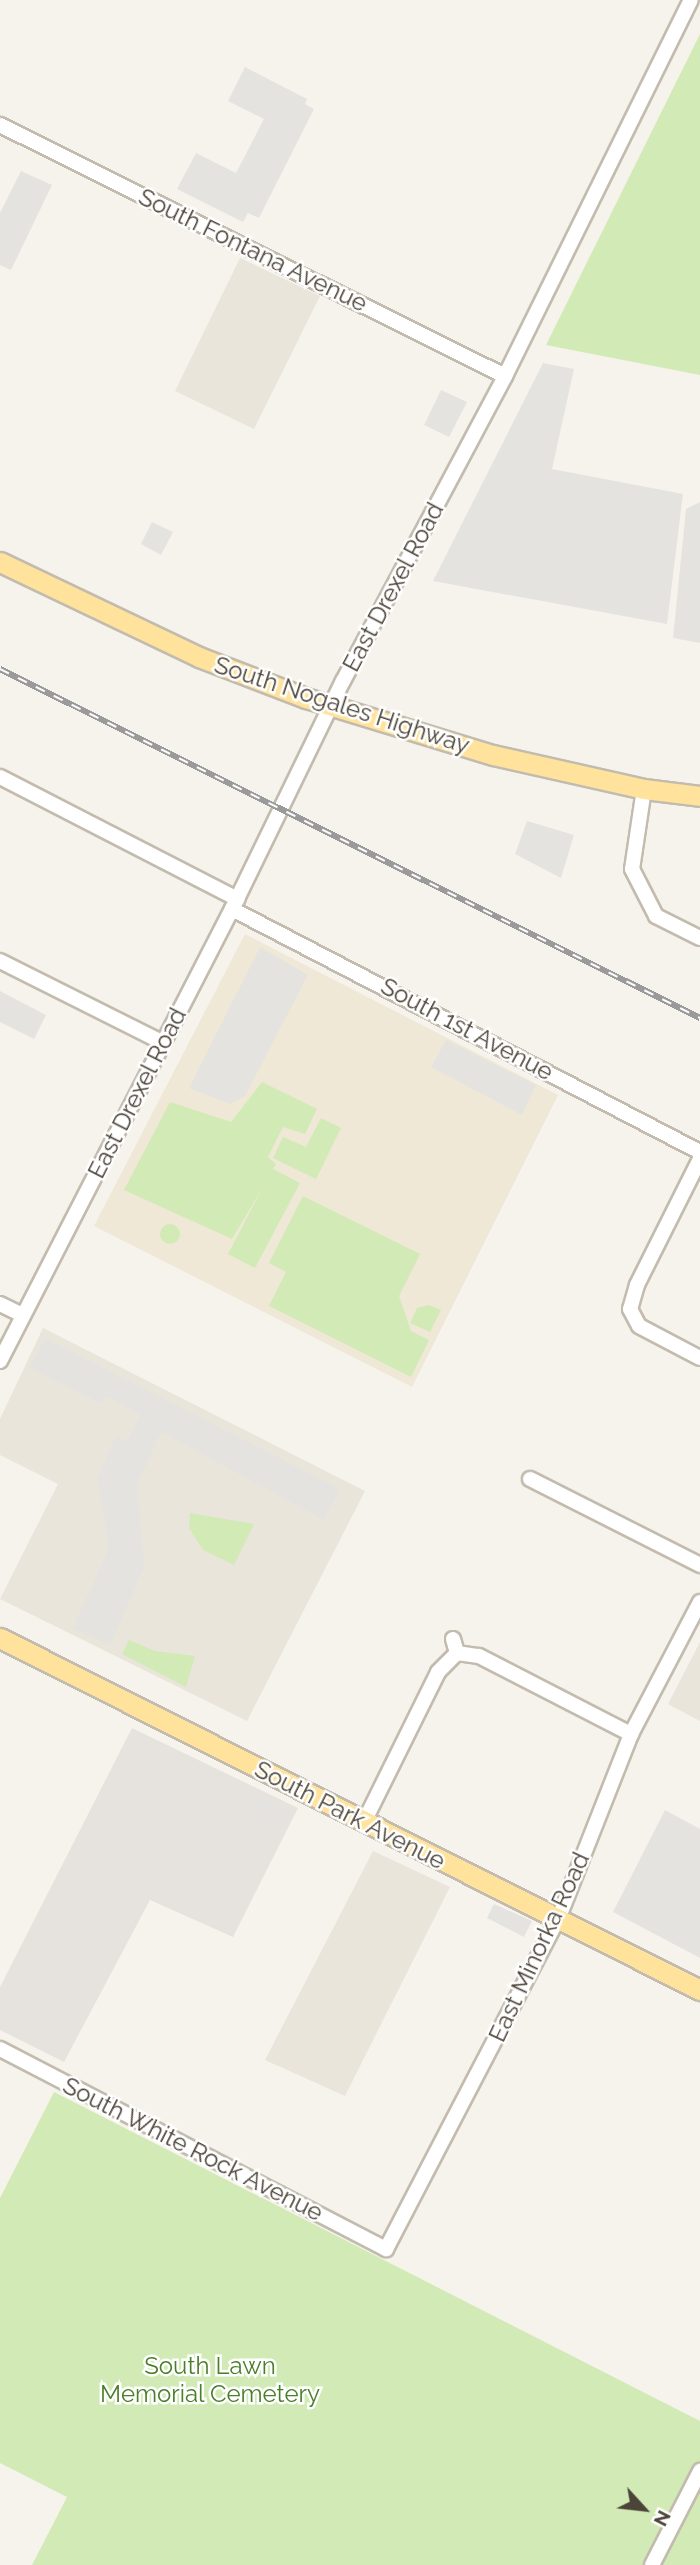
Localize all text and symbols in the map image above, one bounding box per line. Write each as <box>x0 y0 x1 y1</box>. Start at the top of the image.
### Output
street label: South Fontana Avenue <box>134 182 372 318</box>
street label: East Drexel Road <box>336 497 450 677</box>
street label: South Nogales Highway <box>211 650 473 760</box>
street label: South 1st Avenue <box>376 971 558 1087</box>
street label: East Drexel Road <box>81 1003 193 1183</box>
street label: South Park Avenue <box>250 1754 450 1876</box>
street label: East Minorka Road <box>482 1848 596 2046</box>
street label: South White Rock Avenue <box>58 2070 328 2228</box>
park label: South Lawn Memorial Cemetery <box>100 2352 320 2408</box>
north arrow <box>609 2474 679 2544</box>
text: N <box>650 2507 676 2530</box>

